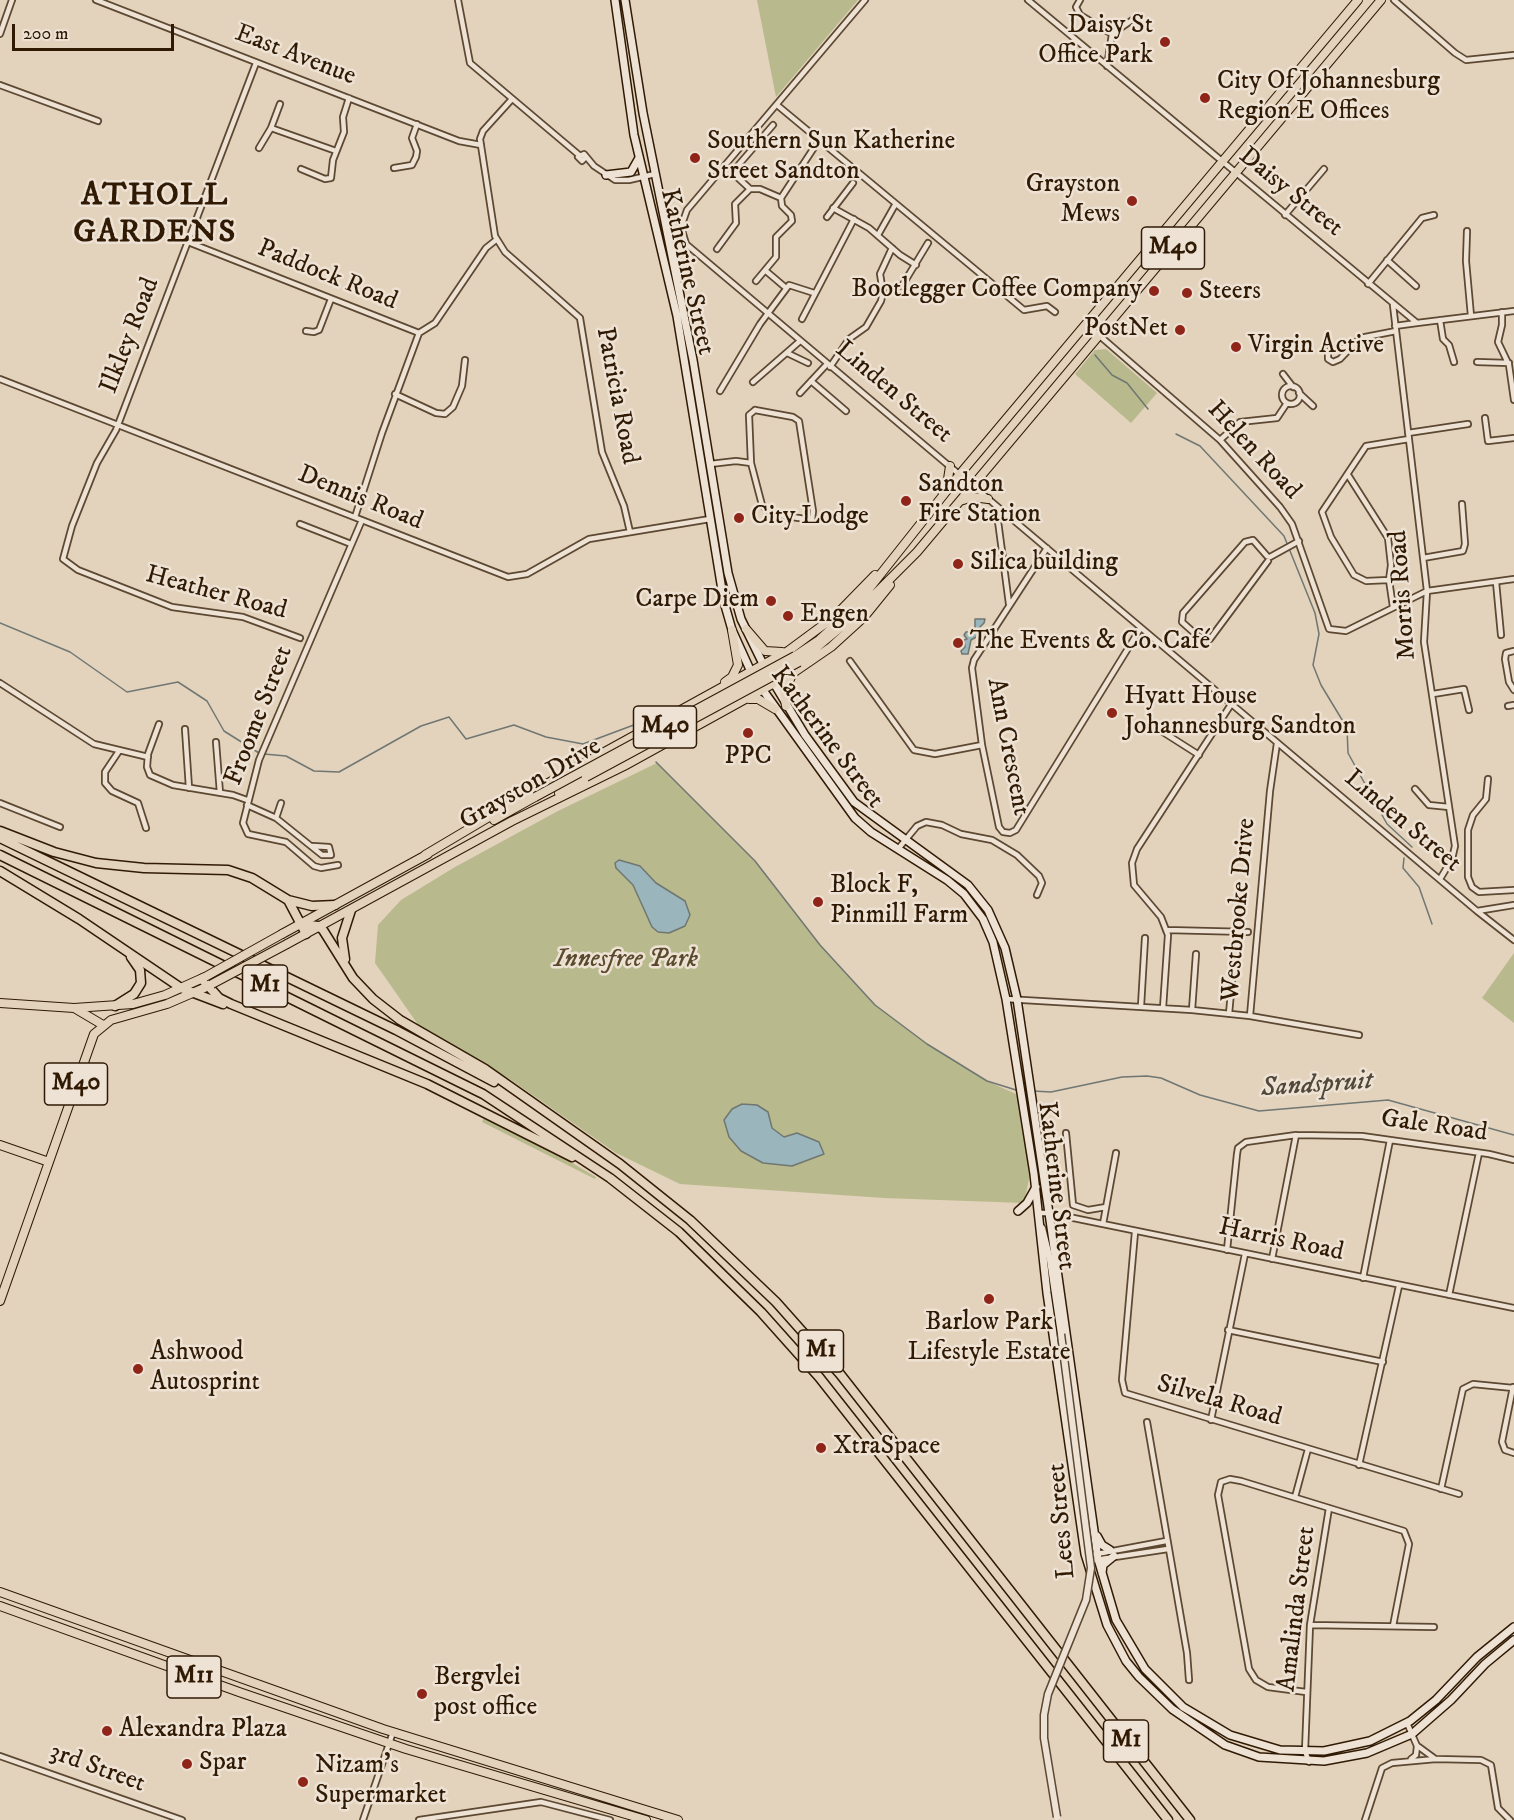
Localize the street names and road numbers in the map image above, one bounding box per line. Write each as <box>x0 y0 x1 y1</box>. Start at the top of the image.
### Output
street label: East Avenue <box>230 19 360 93</box>
street label: Daisy Street <box>1232 141 1348 245</box>
street label: Katherine Street <box>652 186 720 358</box>
road number: M40 <box>1142 227 1204 269</box>
street label: Paddock Road <box>252 234 402 318</box>
street label: Ilkley Road <box>95 274 167 398</box>
street label: Patricia Road <box>587 325 645 467</box>
street label: Linden Street <box>828 335 958 451</box>
street label: Helen Road <box>1199 395 1307 507</box>
street label: Dennis Road <box>293 460 427 538</box>
street label: Morris Road <box>1384 529 1424 661</box>
street label: Heather Road <box>142 560 290 628</box>
street label: Froome Street <box>219 642 301 790</box>
street label: Katherine Street <box>762 661 890 815</box>
street label: Ann Crescent <box>978 676 1036 818</box>
road number: M40 <box>634 706 696 748</box>
street label: Grayston Drive <box>455 732 607 838</box>
street label: Linden Street <box>1337 764 1467 880</box>
street label: Westbrooke Drive <box>1216 817 1264 1003</box>
road number: M1 <box>242 965 288 1007</box>
road number: M40 <box>44 1063 107 1105</box>
street label: Katherine Street <box>1029 1100 1081 1272</box>
street label: Gale Road <box>1379 1104 1489 1150</box>
street label: Harris Road <box>1216 1213 1346 1269</box>
road number: M1 <box>798 1330 844 1372</box>
street label: Silvela Road <box>1153 1369 1285 1435</box>
street label: Lees Street <box>1042 1462 1084 1580</box>
street label: Amalinda Street <box>1272 1525 1324 1693</box>
road number: M11 <box>167 1656 221 1698</box>
road number: M1 <box>1104 1720 1148 1762</box>
street label: 3rd Street <box>45 1737 149 1801</box>

